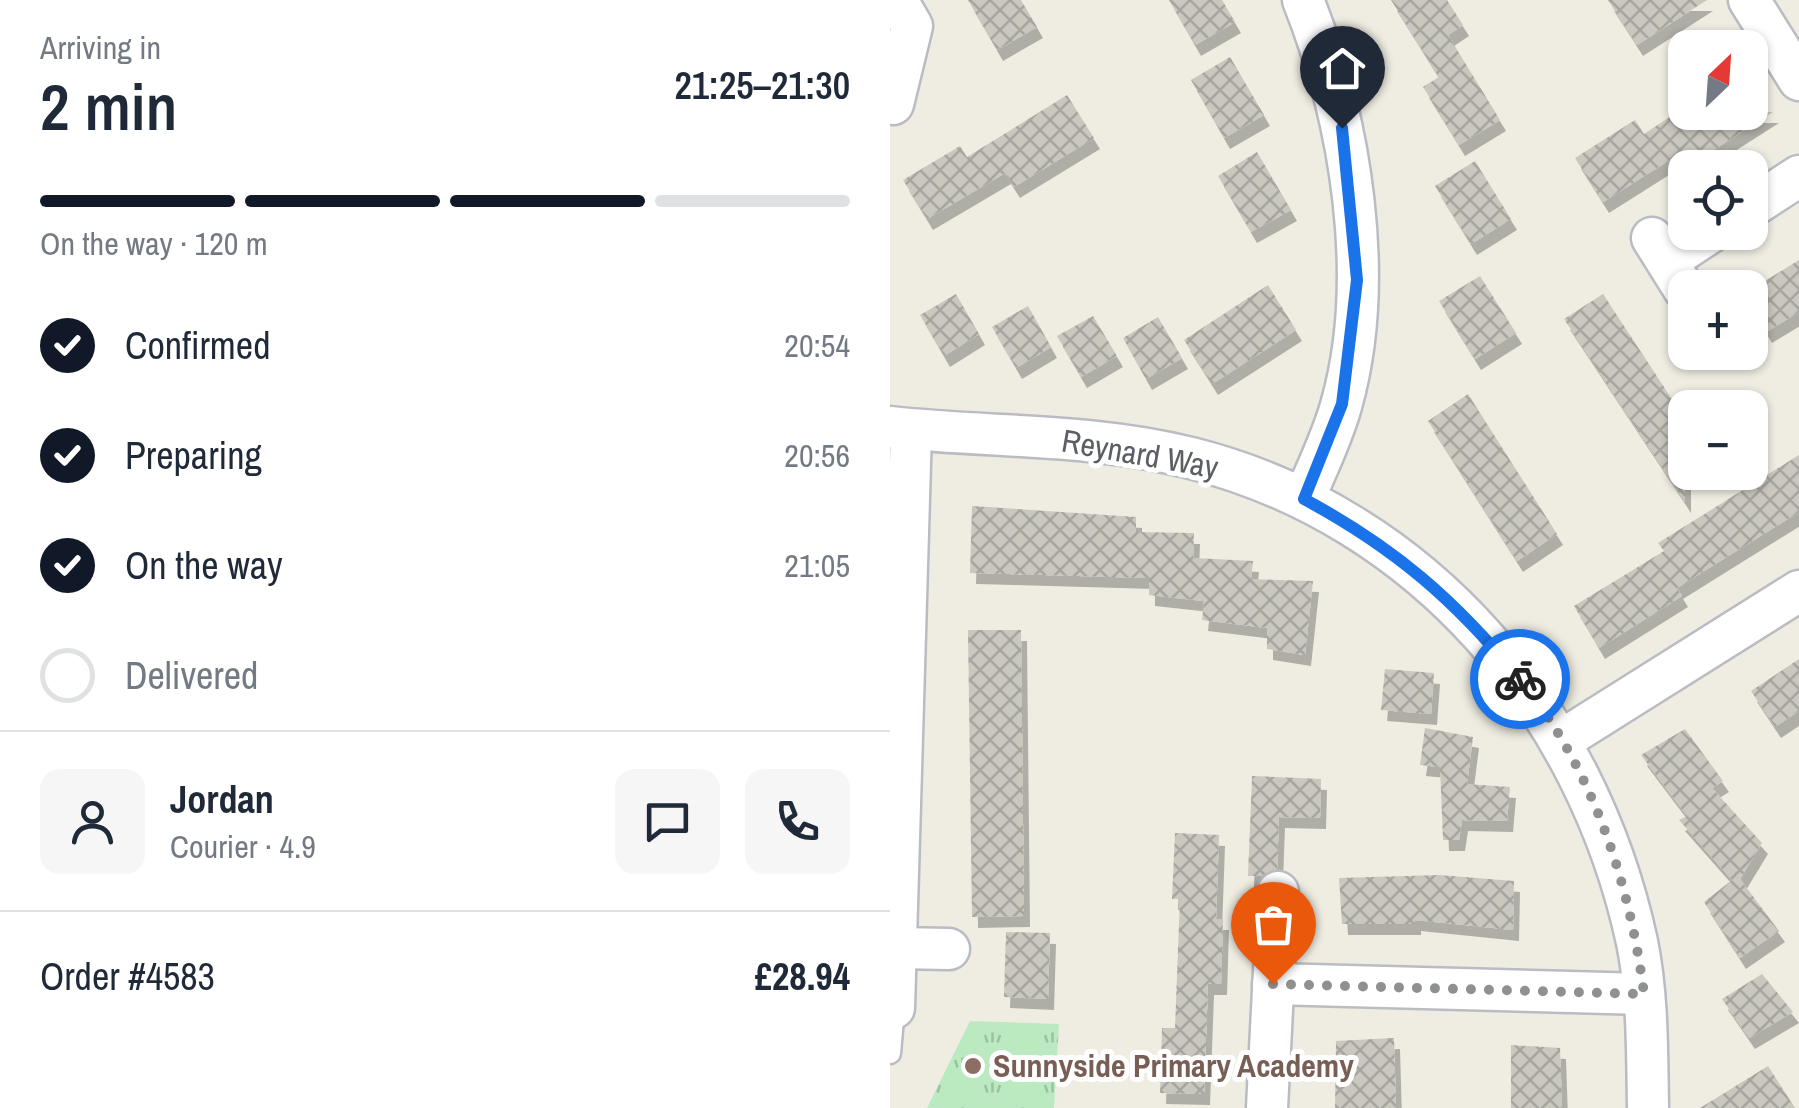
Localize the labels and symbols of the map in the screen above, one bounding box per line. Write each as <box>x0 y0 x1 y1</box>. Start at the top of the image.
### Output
pin <box>1300 26 1385 129</box>
north arrow <box>1668 30 1768 130</box>
street label: Reynard Way <box>1059 419 1222 488</box>
courier <box>1470 629 1570 729</box>
pin <box>1231 882 1316 985</box>
place label: Sunnyside Primary Academy <box>993 1044 1354 1087</box>
marker: Sunnyside Primary Academy <box>962 1055 984 1077</box>

